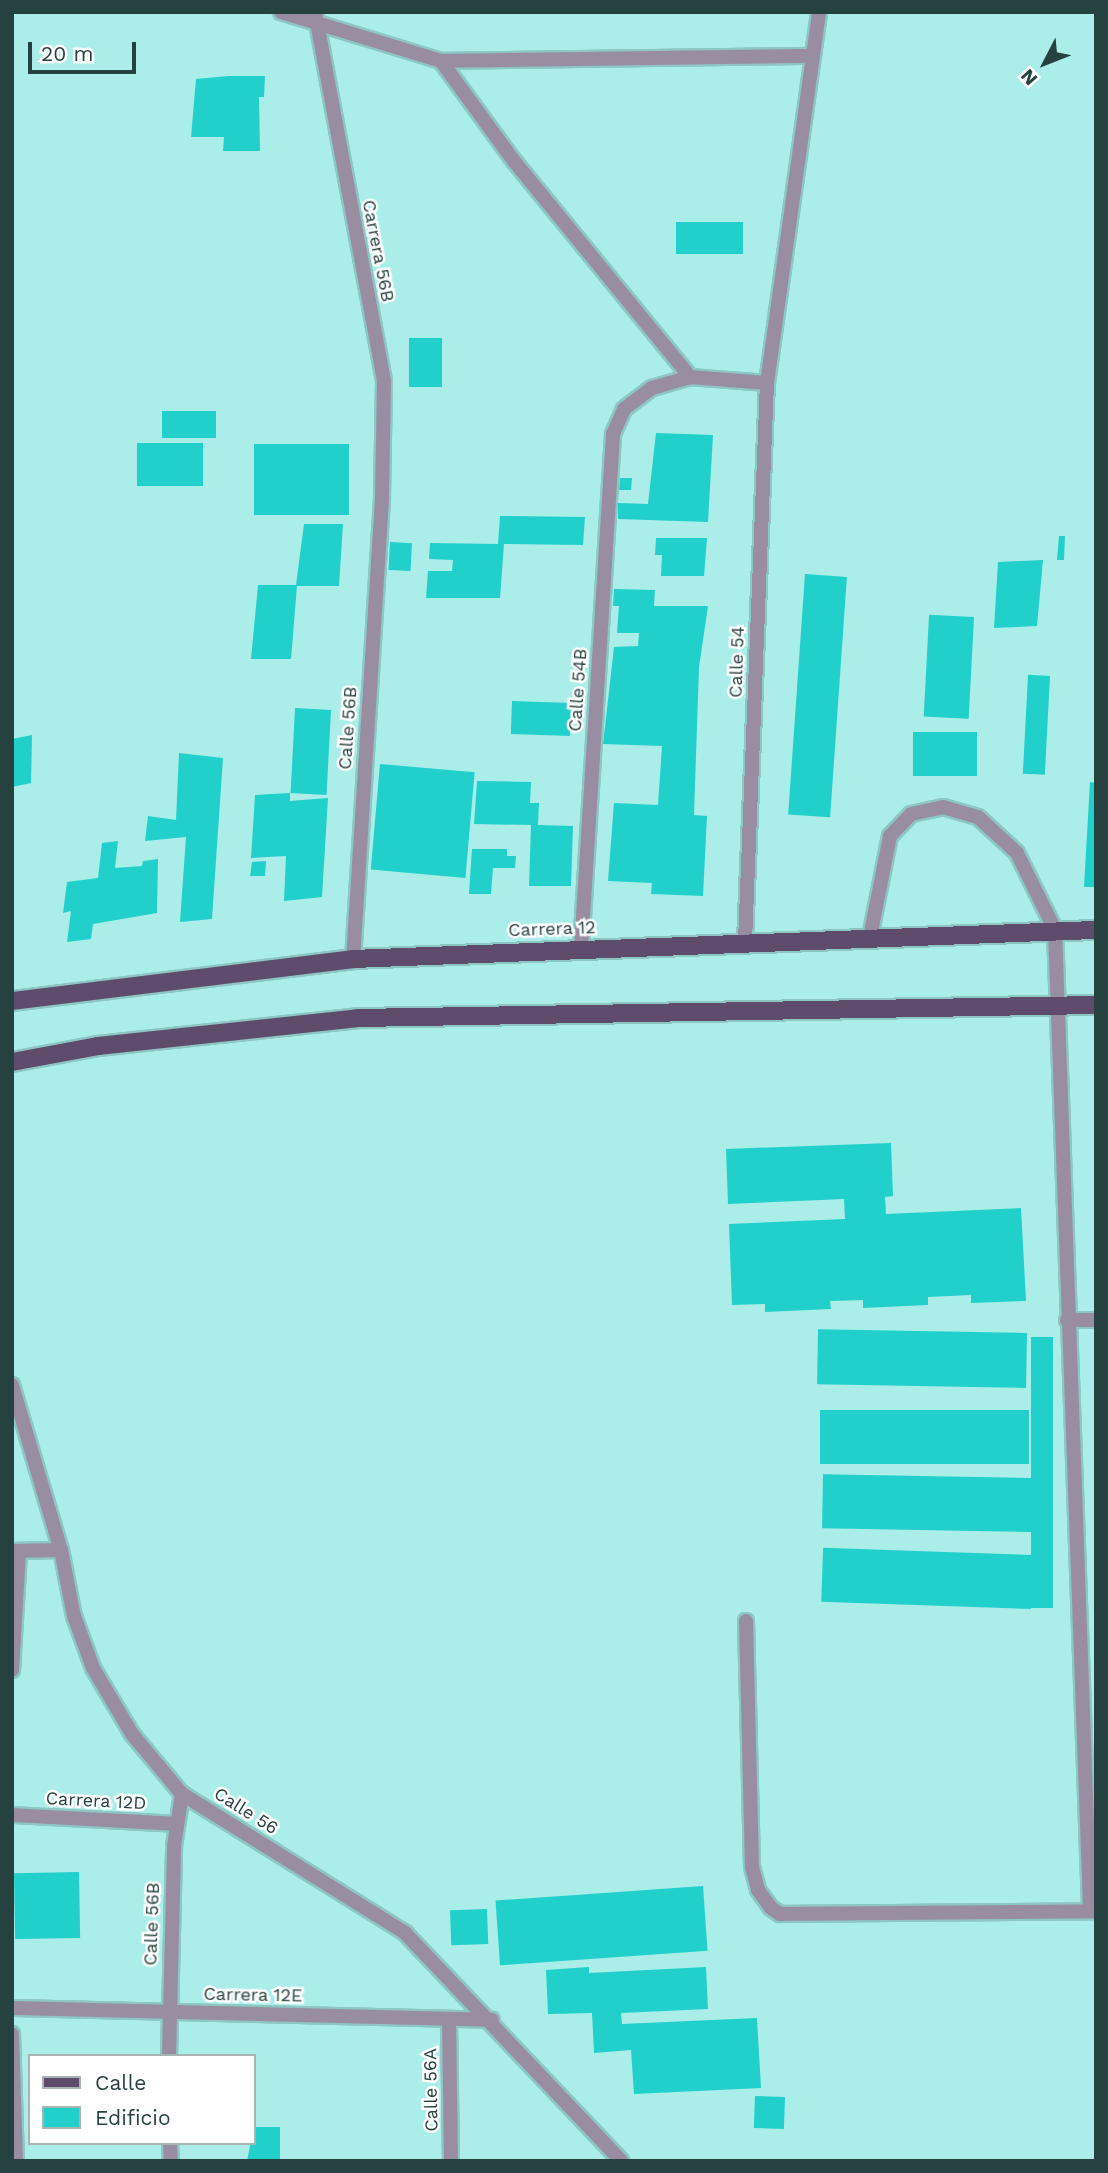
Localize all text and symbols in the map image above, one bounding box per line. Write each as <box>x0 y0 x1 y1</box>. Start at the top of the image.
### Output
scale bar <box>32 28 140 72</box>
north arrow <box>1010 28 1080 98</box>
text: 20 m <box>41 41 93 66</box>
text: N <box>1016 64 1042 90</box>
street label: Carrera 56B <box>357 198 399 304</box>
street label: Calle 54 <box>725 626 749 698</box>
street label: Calle 54B <box>564 648 592 732</box>
street label: Calle 56B <box>334 686 362 770</box>
street label: Carrera 12 <box>508 917 596 941</box>
street label: Calle 56 <box>210 1783 282 1839</box>
street label: Carrera 12D <box>45 1788 147 1814</box>
street label: Calle 56B <box>140 1882 164 1966</box>
street label: Carrera 12E <box>203 1983 303 2007</box>
street label: Calle 56A <box>419 2048 443 2132</box>
legend <box>28 2054 256 2145</box>
text: Calle <box>95 2070 146 2095</box>
text: Edificio <box>95 2105 171 2130</box>

